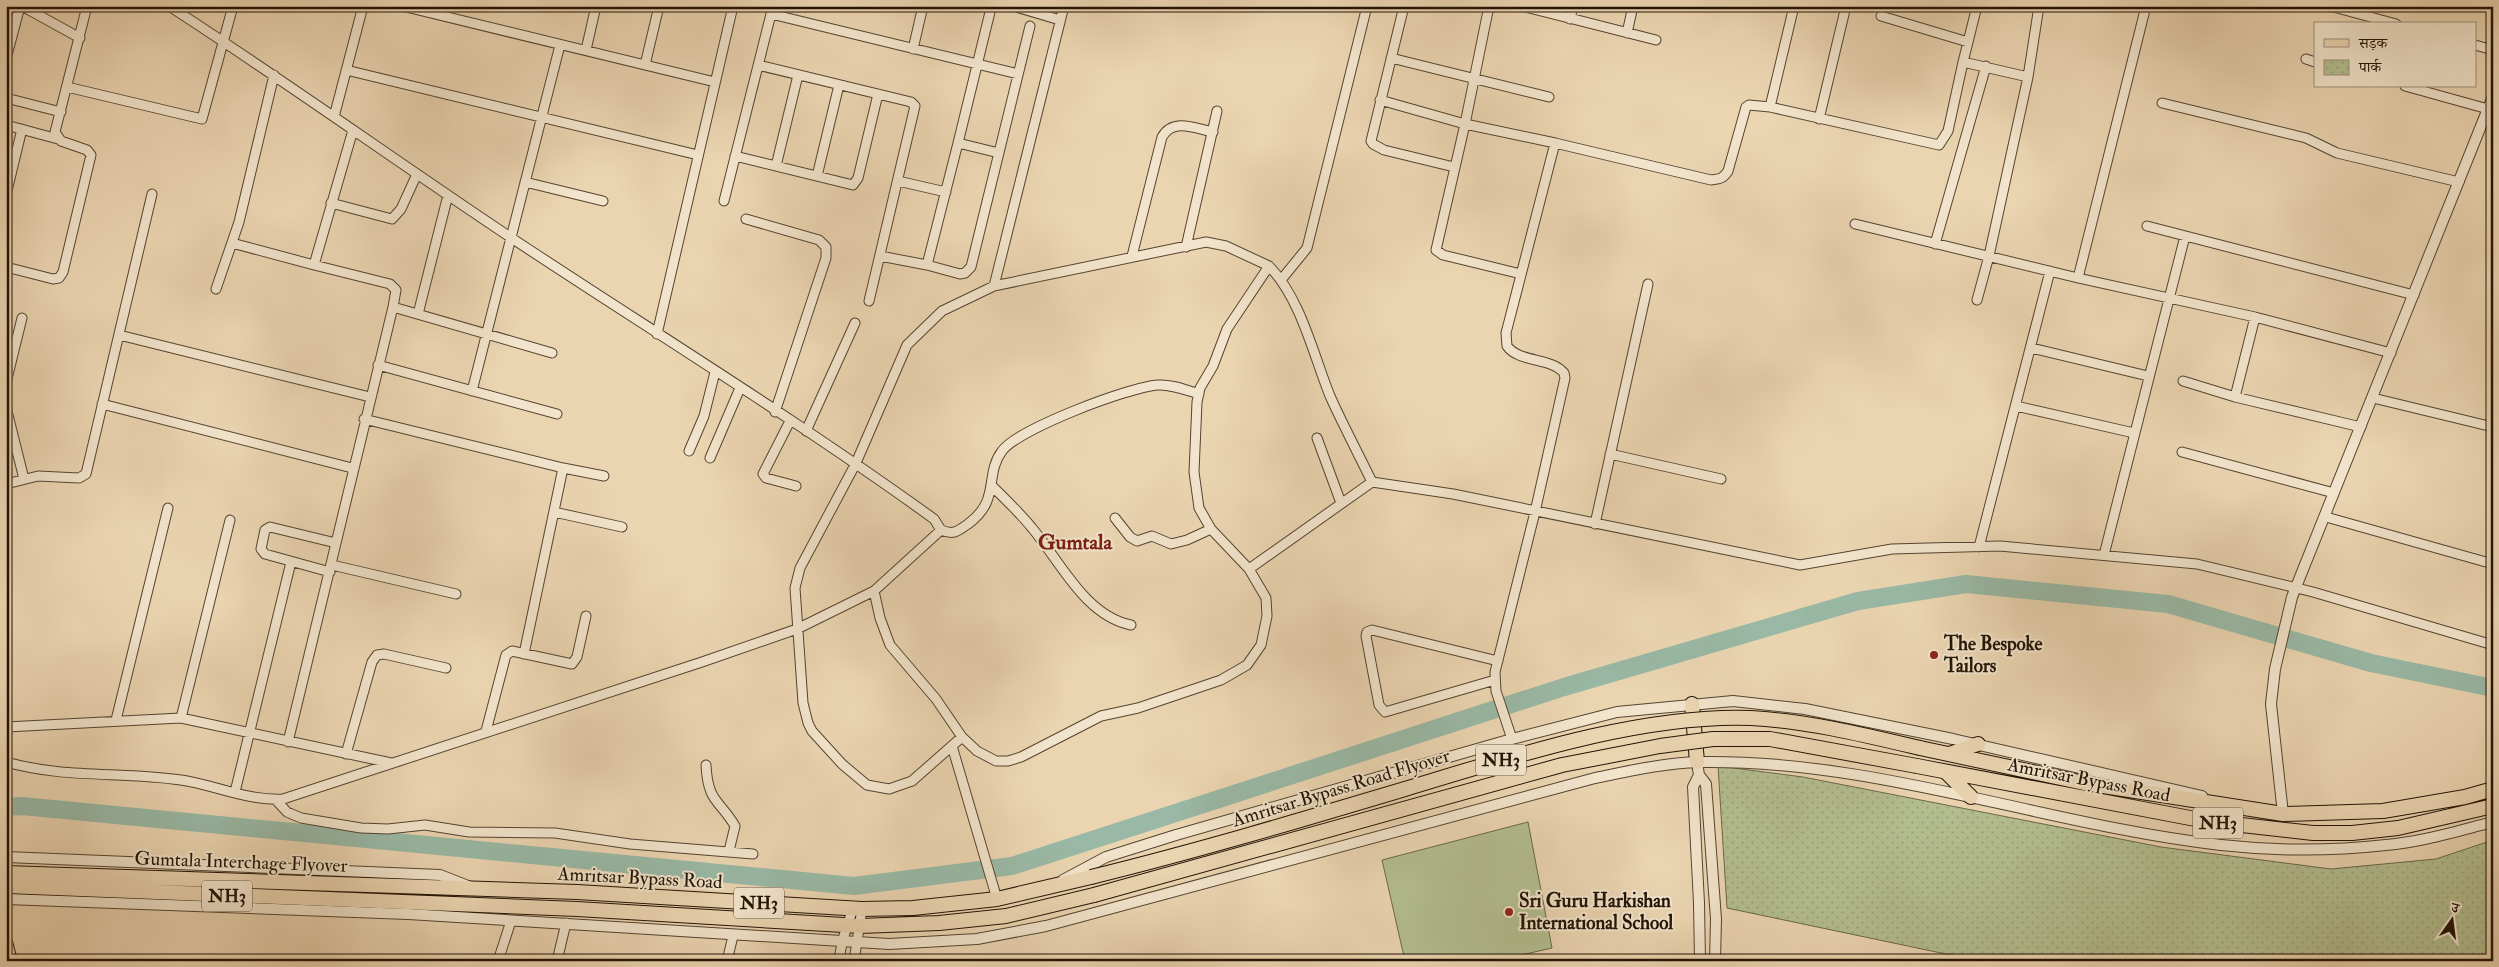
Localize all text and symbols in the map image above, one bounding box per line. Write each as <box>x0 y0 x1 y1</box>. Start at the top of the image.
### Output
legend <box>2314 22 2476 88</box>
text: सड़क <box>2358 34 2388 53</box>
text: पार्क <box>2358 58 2382 77</box>
district label: Gumtala <box>1038 529 1113 556</box>
place label: The Bespoke Tailors <box>1943 632 2042 678</box>
marker: The Bespoke Tailors <box>1928 649 1940 661</box>
street label: Amritsar Bypass Road Flyover <box>1228 743 1453 834</box>
road number: NH3 <box>1476 744 1526 776</box>
street label: Amritsar Bypass Road <box>2004 752 2173 809</box>
road number: NH3 <box>2193 808 2243 838</box>
street label: Gumtala Interchage Flyover <box>134 846 348 878</box>
street label: Amritsar Bypass Road <box>556 862 724 895</box>
road number: NH3 <box>202 880 252 911</box>
road number: NH3 <box>734 888 784 918</box>
place label: Sri Guru Harkishan International School <box>1519 889 1673 935</box>
north arrow <box>2426 894 2476 944</box>
text: उ <box>2449 899 2461 917</box>
marker: Sri Guru Harkishan International School <box>1503 906 1515 918</box>

